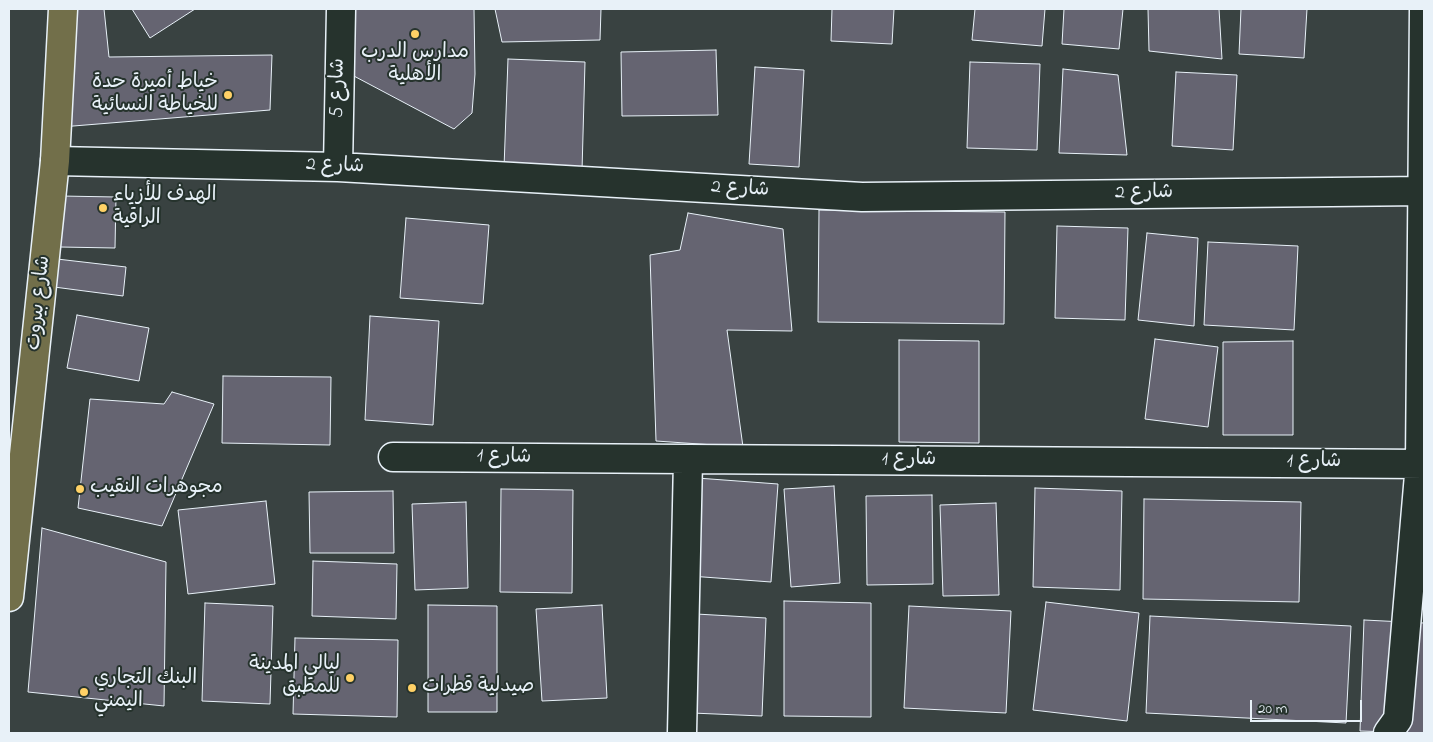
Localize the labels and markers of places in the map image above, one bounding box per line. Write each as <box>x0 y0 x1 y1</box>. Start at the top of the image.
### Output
marker: مدارس الدرب الأهلية <box>409 28 421 40</box>
place label: مدارس الدرب الأهلية <box>361 42 469 89</box>
place label: خياط أميرة حدة للخياطة النسائية <box>92 72 218 119</box>
marker: خياط أميرة حدة للخياطة النسائية <box>222 89 234 101</box>
place label: الهدف للأزياء الراقية <box>113 185 217 232</box>
marker: الهدف للأزياء الراقية <box>97 202 109 214</box>
place label: مجوهرات النقيب <box>90 477 223 501</box>
marker: مجوهرات النقيب <box>74 483 86 495</box>
place label: ليالي المدينة للمطبق <box>249 654 340 701</box>
place label: البنك التجاري اليمني <box>94 668 197 715</box>
marker: ليالي المدينة للمطبق <box>344 672 356 684</box>
place label: صيدلية قطرات <box>422 676 534 700</box>
marker: صيدلية قطرات <box>406 682 418 694</box>
marker: البنك التجاري اليمني <box>78 686 90 698</box>

